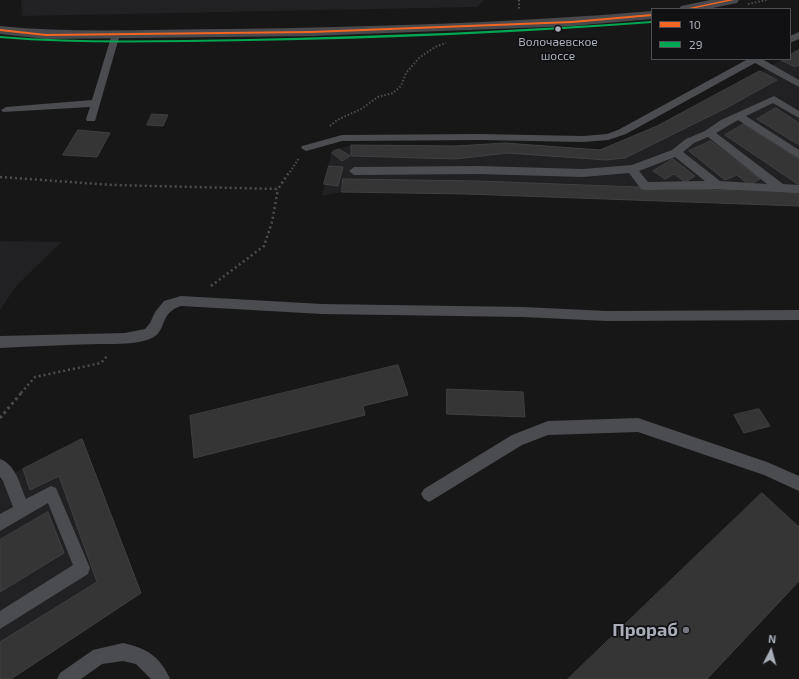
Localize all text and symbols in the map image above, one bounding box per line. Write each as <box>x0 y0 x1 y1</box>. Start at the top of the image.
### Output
legend <box>651 8 791 60</box>
text: 10 <box>689 17 701 31</box>
marker: Волочаевское шоссе <box>553 24 563 34</box>
place label: Волочаевское шоссе <box>518 35 598 63</box>
text: 29 <box>689 37 703 51</box>
place label: Прораб <box>612 619 678 641</box>
marker: Прораб <box>681 625 691 635</box>
north arrow <box>751 631 791 671</box>
text: N <box>768 632 777 645</box>

